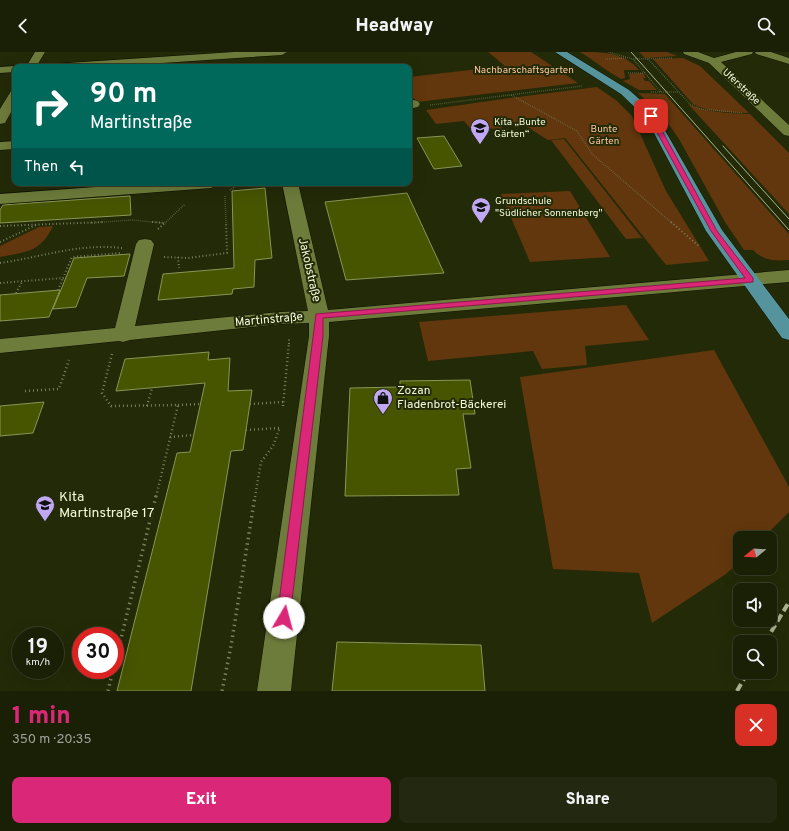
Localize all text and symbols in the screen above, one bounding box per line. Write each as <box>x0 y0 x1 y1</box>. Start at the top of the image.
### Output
icon: back <box>12 15 34 37</box>
text: Headway <box>356 15 433 38</box>
icon: search <box>755 15 777 37</box>
park label: Nachbarschaftsgarten <box>474 64 574 77</box>
street label: Uferstraße <box>719 66 763 108</box>
text: 90 m <box>90 77 157 113</box>
icon: right <box>24 80 76 132</box>
pin <box>634 99 668 133</box>
icon: arrive <box>640 105 662 127</box>
text: Martinstraße <box>90 112 192 135</box>
place label: Kita „Bunte Gärten“ <box>494 116 546 141</box>
school or university icon: Kita „Bunte Gärten“ <box>469 117 491 145</box>
park label: Bunte Gärten <box>589 123 619 148</box>
icon: left <box>66 156 88 178</box>
text: Then <box>24 158 58 177</box>
place label: Grundschule "Südlicher Sonnenberg" <box>495 195 602 220</box>
school or university icon: Grundschule "Südlicher Sonnenberg" <box>470 196 492 224</box>
street label: Jakobstraße <box>294 236 324 304</box>
street label: Martinstraße <box>234 309 304 331</box>
place label: Zozan Fladenbrot-Bäckerei <box>397 383 506 413</box>
shop icon: Zozan Fladenbrot-Bäckerei <box>372 387 394 415</box>
place label: Kita Martinstraße 17 <box>59 489 154 522</box>
school or university icon: Kita Martinstraße 17 <box>34 494 56 522</box>
north arrow <box>733 531 777 575</box>
map controls <box>733 531 777 679</box>
button: sound <box>733 583 777 627</box>
position arrow <box>263 597 305 639</box>
speed limit sign: 30 <box>72 627 124 679</box>
text: 19 <box>28 635 48 661</box>
button: search <box>733 635 777 679</box>
text: km/h <box>26 656 50 669</box>
text: 1 min <box>12 702 71 732</box>
button: close <box>735 704 777 746</box>
text: 350 m · 20:35 <box>12 732 92 748</box>
button: Exit <box>12 777 391 823</box>
button: Share <box>399 777 777 823</box>

